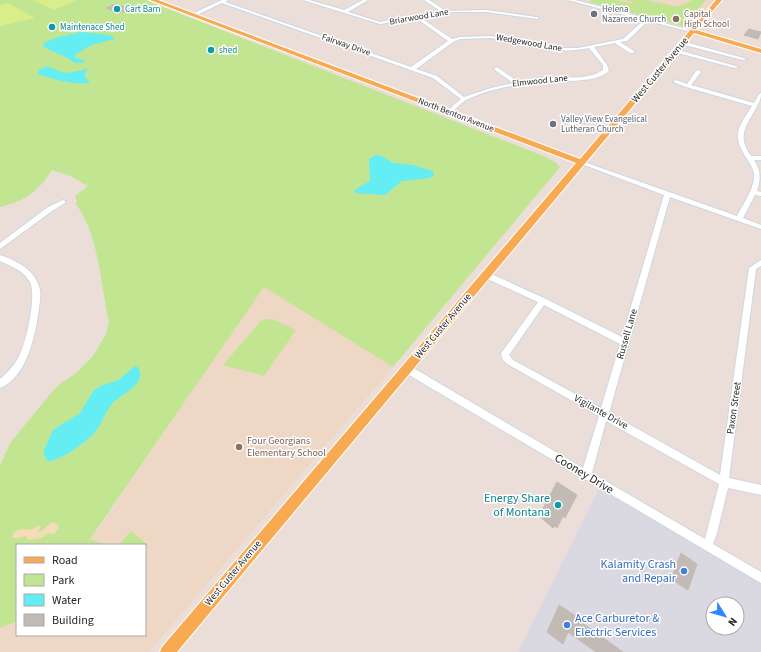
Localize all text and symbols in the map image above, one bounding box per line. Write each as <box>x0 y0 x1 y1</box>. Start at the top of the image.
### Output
place label: Cart Barn <box>125 3 161 16</box>
place label: Helena Nazarene Church <box>602 3 666 26</box>
marker: Cart Barn <box>112 4 122 14</box>
street label: Briarwood Lane <box>388 5 450 29</box>
place label: Capital High School <box>684 8 729 31</box>
marker: Helena Nazarene Church <box>589 9 599 19</box>
marker: Capital High School <box>671 14 681 24</box>
place label: Maintenace Shed <box>60 21 124 34</box>
marker: Maintenace Shed <box>47 22 57 32</box>
street label: Fairway Drive <box>320 31 373 60</box>
street label: Wedgewood Lane <box>495 31 564 55</box>
street label: West Custer Avenue <box>628 34 692 106</box>
place label: shed <box>219 44 237 57</box>
marker: shed <box>206 45 216 55</box>
street label: Elmwood Lane <box>512 72 569 90</box>
street label: North Benton Avenue <box>416 95 496 136</box>
place label: Valley View Evangelical Lutheran Church <box>561 113 647 136</box>
marker: Valley View Evangelical Lutheran Church <box>548 119 558 129</box>
street label: West Custer Avenue <box>411 290 475 362</box>
street label: Russell Lane <box>613 307 641 361</box>
street label: Paxon Street <box>723 380 745 435</box>
street label: Vigilante Drive <box>571 391 631 433</box>
place label: Four Georgians Elementary School <box>247 434 326 460</box>
marker: Four Georgians Elementary School <box>234 442 244 452</box>
street label: Cooney Drive <box>551 450 617 498</box>
place label: Energy Share of Montana <box>484 490 550 521</box>
marker: Energy Share of Montana <box>553 500 563 510</box>
street label: West Custer Avenue <box>201 537 265 609</box>
legend <box>16 544 146 636</box>
text: Road <box>52 552 78 569</box>
place label: Kalamity Crash and Repair <box>601 556 677 587</box>
marker: Kalamity Crash and Repair <box>679 566 689 576</box>
text: Park <box>52 572 74 589</box>
text: Water <box>52 592 82 609</box>
north arrow <box>705 596 745 636</box>
place label: Ace Carburetor & Electric Services <box>575 610 660 641</box>
text: Building <box>52 612 94 629</box>
text: N <box>724 614 741 629</box>
marker: Ace Carburetor & Electric Services <box>562 620 572 630</box>

